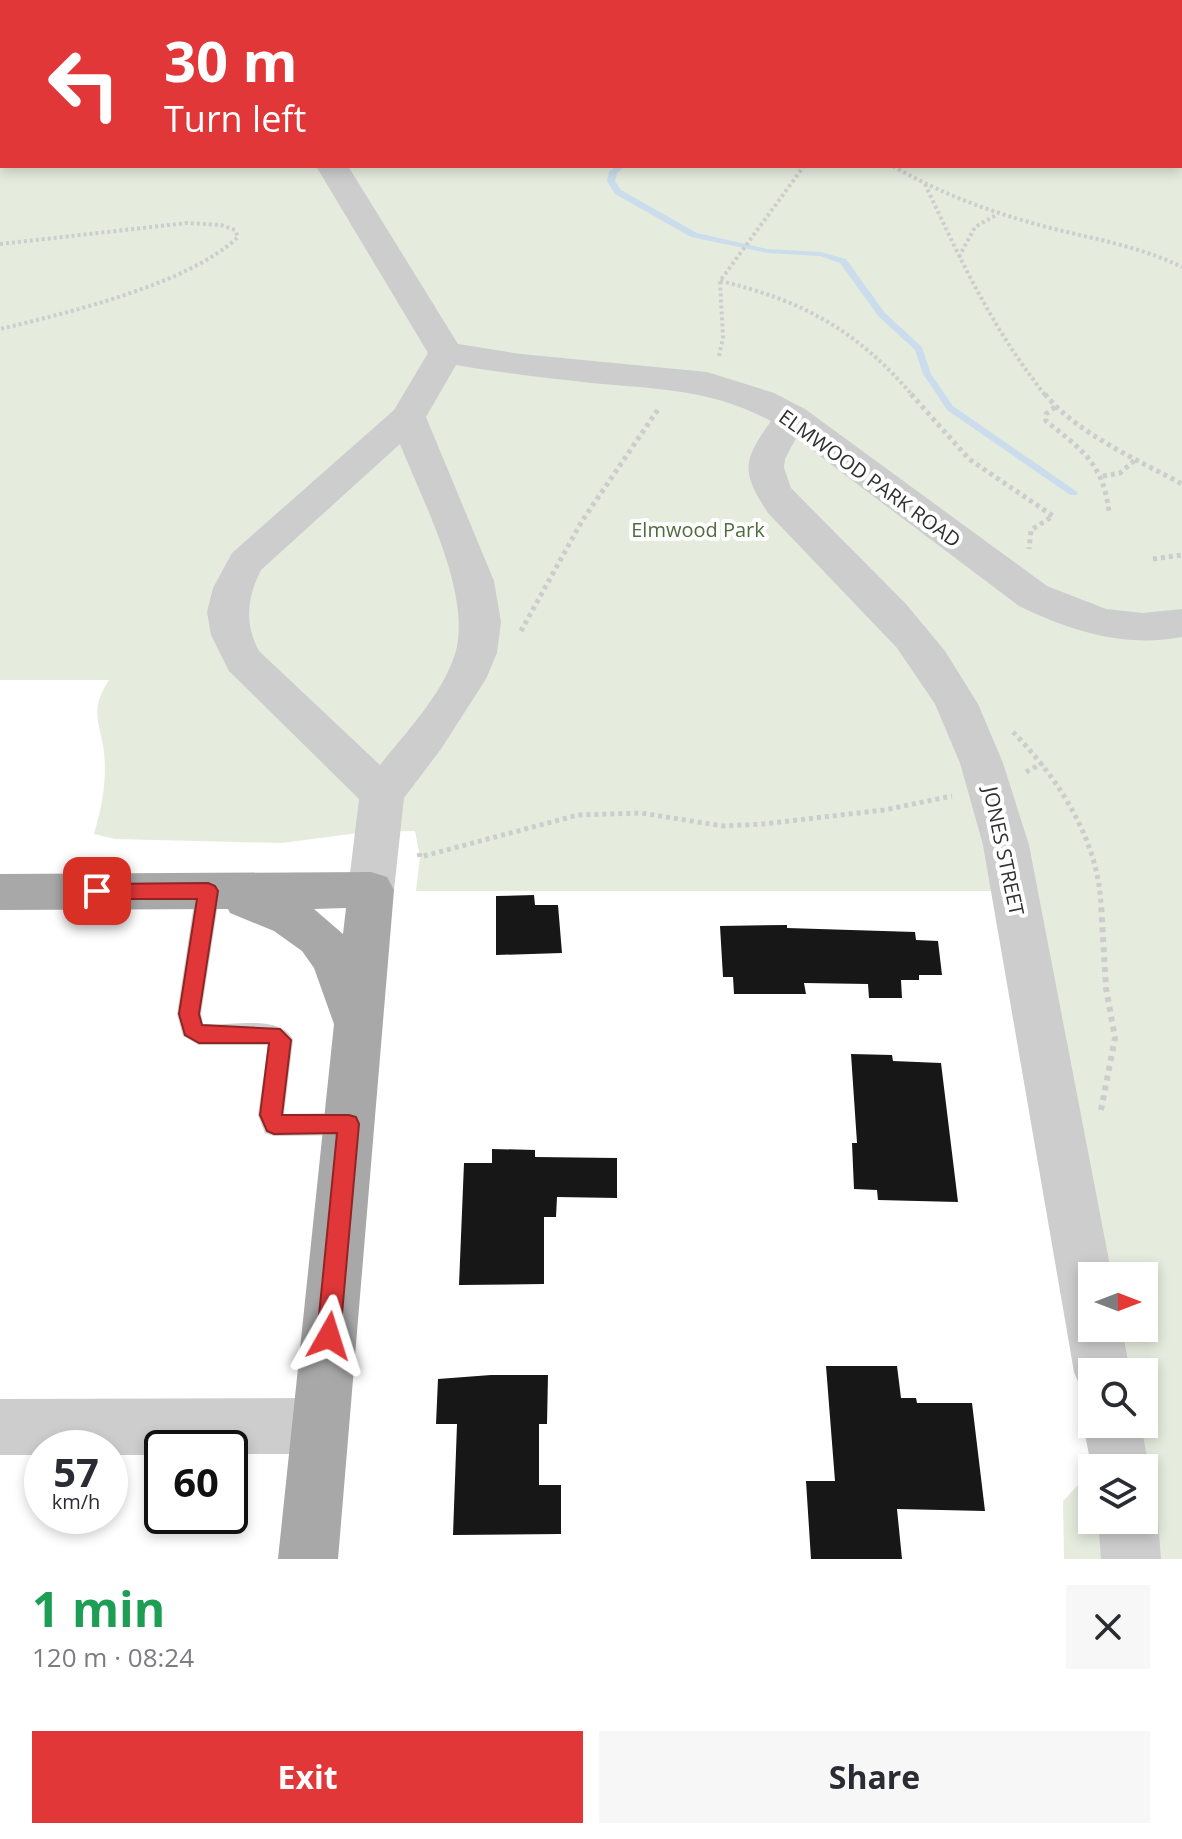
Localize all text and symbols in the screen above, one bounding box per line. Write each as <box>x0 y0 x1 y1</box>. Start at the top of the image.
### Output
text: 30 m <box>164 22 298 98</box>
icon: left <box>32 32 136 136</box>
text: Turn left <box>164 94 306 143</box>
street label: ELMWOOD PARK ROAD <box>774 403 966 553</box>
park label: Elmwood Park <box>631 516 765 543</box>
street label: JONES STREET <box>977 782 1031 918</box>
pin <box>63 857 131 925</box>
icon: arrive <box>75 869 119 913</box>
north arrow <box>1078 1262 1158 1342</box>
map controls <box>1078 1262 1158 1534</box>
position arrow <box>287 1294 371 1378</box>
button: search <box>1078 1358 1158 1438</box>
speed limit sign: 60 <box>144 1430 248 1534</box>
text: 57 <box>53 1444 99 1499</box>
button: layers <box>1078 1454 1158 1534</box>
text: km/h <box>52 1488 100 1515</box>
text: 1 min <box>32 1576 165 1641</box>
button: close <box>1066 1585 1150 1669</box>
text: 120 m · 08:24 <box>32 1639 194 1675</box>
button: Exit <box>32 1731 583 1823</box>
button: Share <box>599 1731 1150 1823</box>

